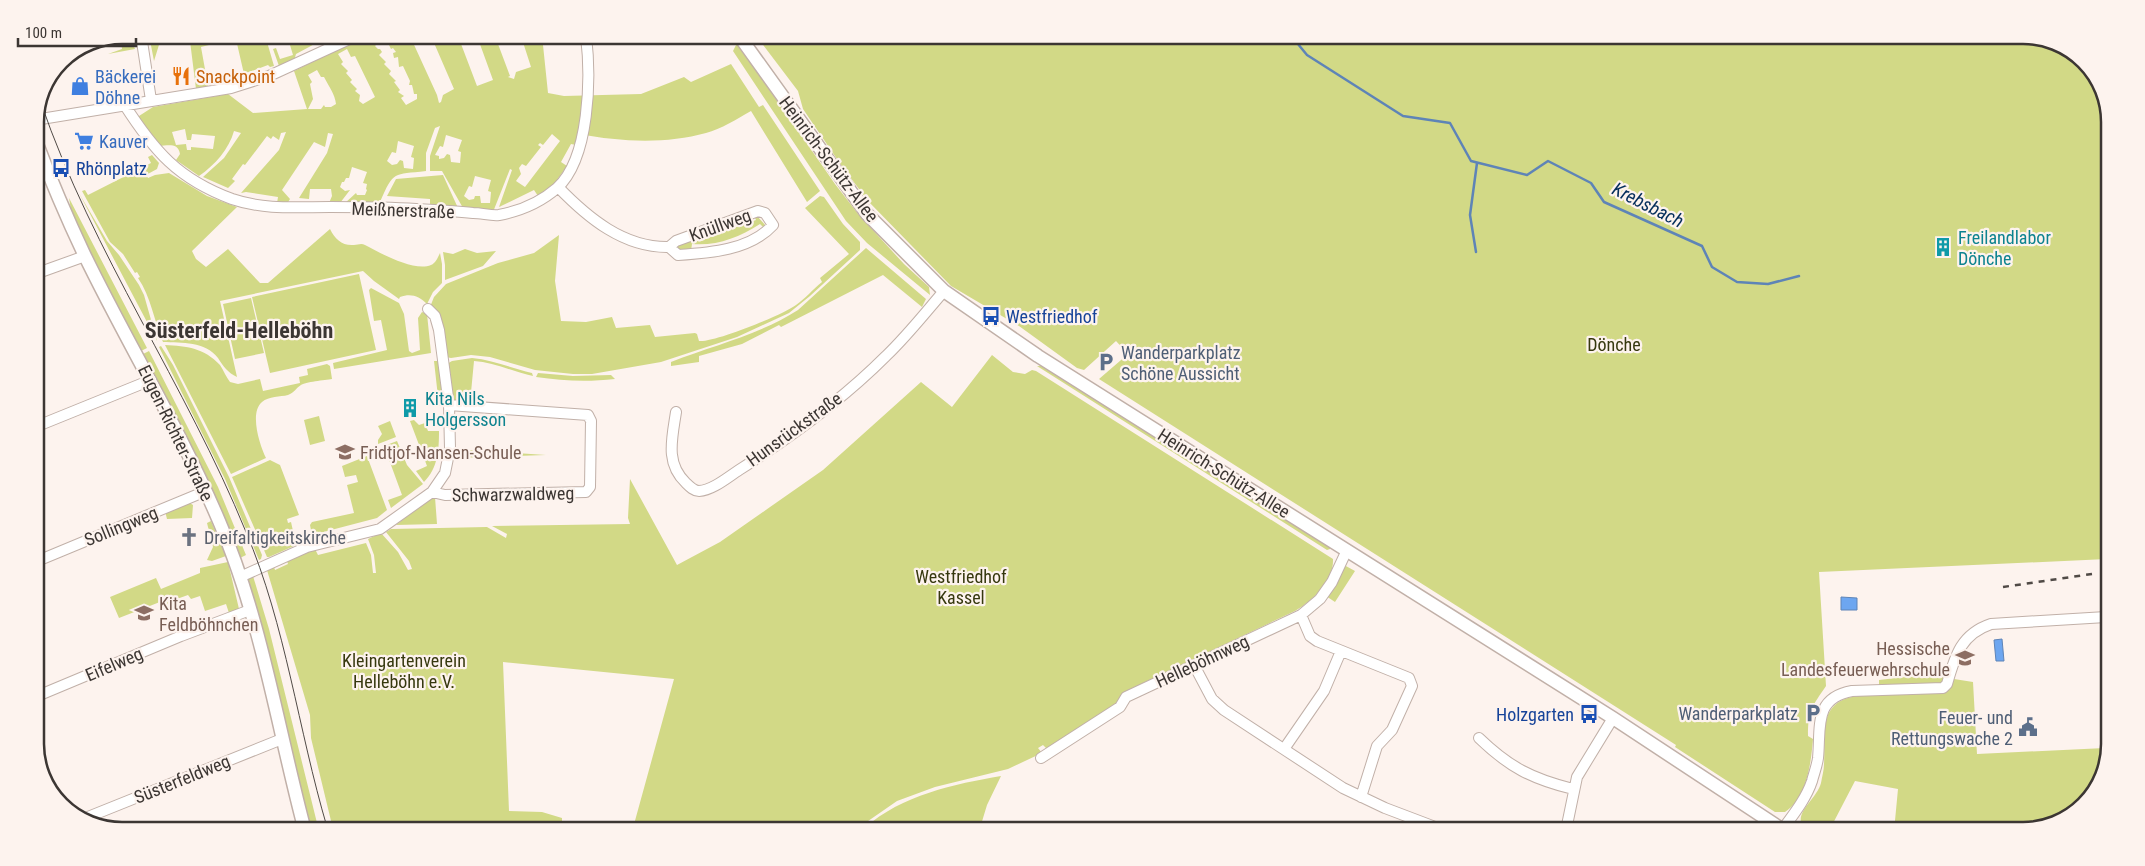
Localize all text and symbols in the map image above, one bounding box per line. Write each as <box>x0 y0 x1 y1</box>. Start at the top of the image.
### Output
scale bar <box>18 15 135 47</box>
text: 100 m <box>25 24 62 42</box>
restaurant icon: Snackpoint <box>170 65 192 87</box>
place label: Bäckerei Döhne <box>95 66 156 108</box>
place label: Snackpoint <box>196 66 275 87</box>
shop icon: Bäckerei Döhne <box>69 75 91 97</box>
street label: Heinrich-Schütz-Allee <box>775 92 883 226</box>
supermarket icon: Kauver <box>73 130 95 152</box>
place label: Kauver <box>99 131 148 152</box>
bus stop icon: Rhönplatz <box>50 157 72 179</box>
place label: Rhönplatz <box>76 158 147 179</box>
water label: Krebsbach <box>1608 177 1688 233</box>
street label: Meißnerstraße <box>351 198 455 222</box>
street label: Knüllweg <box>686 204 754 246</box>
place label: Freilandlabor Dönche <box>1958 227 2051 269</box>
building icon: Freilandlabor Dönche <box>1932 236 1954 258</box>
bus stop icon: Westfriedhof <box>980 305 1002 327</box>
place label: Westfriedhof <box>1006 306 1098 327</box>
district label: Süsterfeld-Helleböhn <box>145 318 333 343</box>
park label: Dönche <box>1587 334 1641 355</box>
place label: Wanderparkplatz Schöne Aussicht <box>1121 342 1241 384</box>
parking icon: Wanderparkplatz Schöne Aussicht <box>1095 351 1117 373</box>
street label: Eugen-Richter-Straße <box>134 362 218 504</box>
street label: Hunsrückstraße <box>742 387 846 471</box>
place label: Kita Nils Holgersson <box>425 388 506 430</box>
building icon: Kita Nils Holgersson <box>399 397 421 419</box>
street label: Heinrich-Schütz-Allee <box>1154 424 1294 522</box>
school or university icon: Fridtjof-Nansen-Schule <box>334 441 356 463</box>
place label: Fridtjof-Nansen-Schule <box>360 442 521 463</box>
street label: Schwarzwaldweg <box>452 482 574 506</box>
street label: Sollingweg <box>81 502 161 550</box>
church icon: Dreifaltigkeitskirche <box>178 526 200 548</box>
place label: Dreifaltigkeitskirche <box>204 527 346 548</box>
park label: Westfriedhof Kassel <box>915 566 1007 608</box>
place label: Kita Feldböhnchen <box>159 593 258 635</box>
school or university icon: Kita Feldböhnchen <box>133 602 155 624</box>
street label: Helleböhnweg <box>1152 630 1252 692</box>
place label: Hessische Landesfeuerwehrschule <box>1781 638 1950 680</box>
street label: Eifelweg <box>82 643 146 685</box>
school or university icon: Hessische Landesfeuerwehrschule <box>1954 647 1976 669</box>
park label: Kleingartenverein Helleböhn e.V. <box>342 650 466 692</box>
parking icon: Wanderparkplatz <box>1802 702 1824 724</box>
bus stop icon: Holzgarten <box>1578 703 1600 725</box>
place label: Wanderparkplatz <box>1678 703 1798 724</box>
place label: Holzgarten <box>1496 704 1574 725</box>
place label: Feuer- und Rettungswache 2 <box>1891 707 2013 749</box>
public building icon: Feuer- und Rettungswache 2 <box>2017 716 2039 738</box>
street label: Süsterfeldweg <box>131 750 233 808</box>

